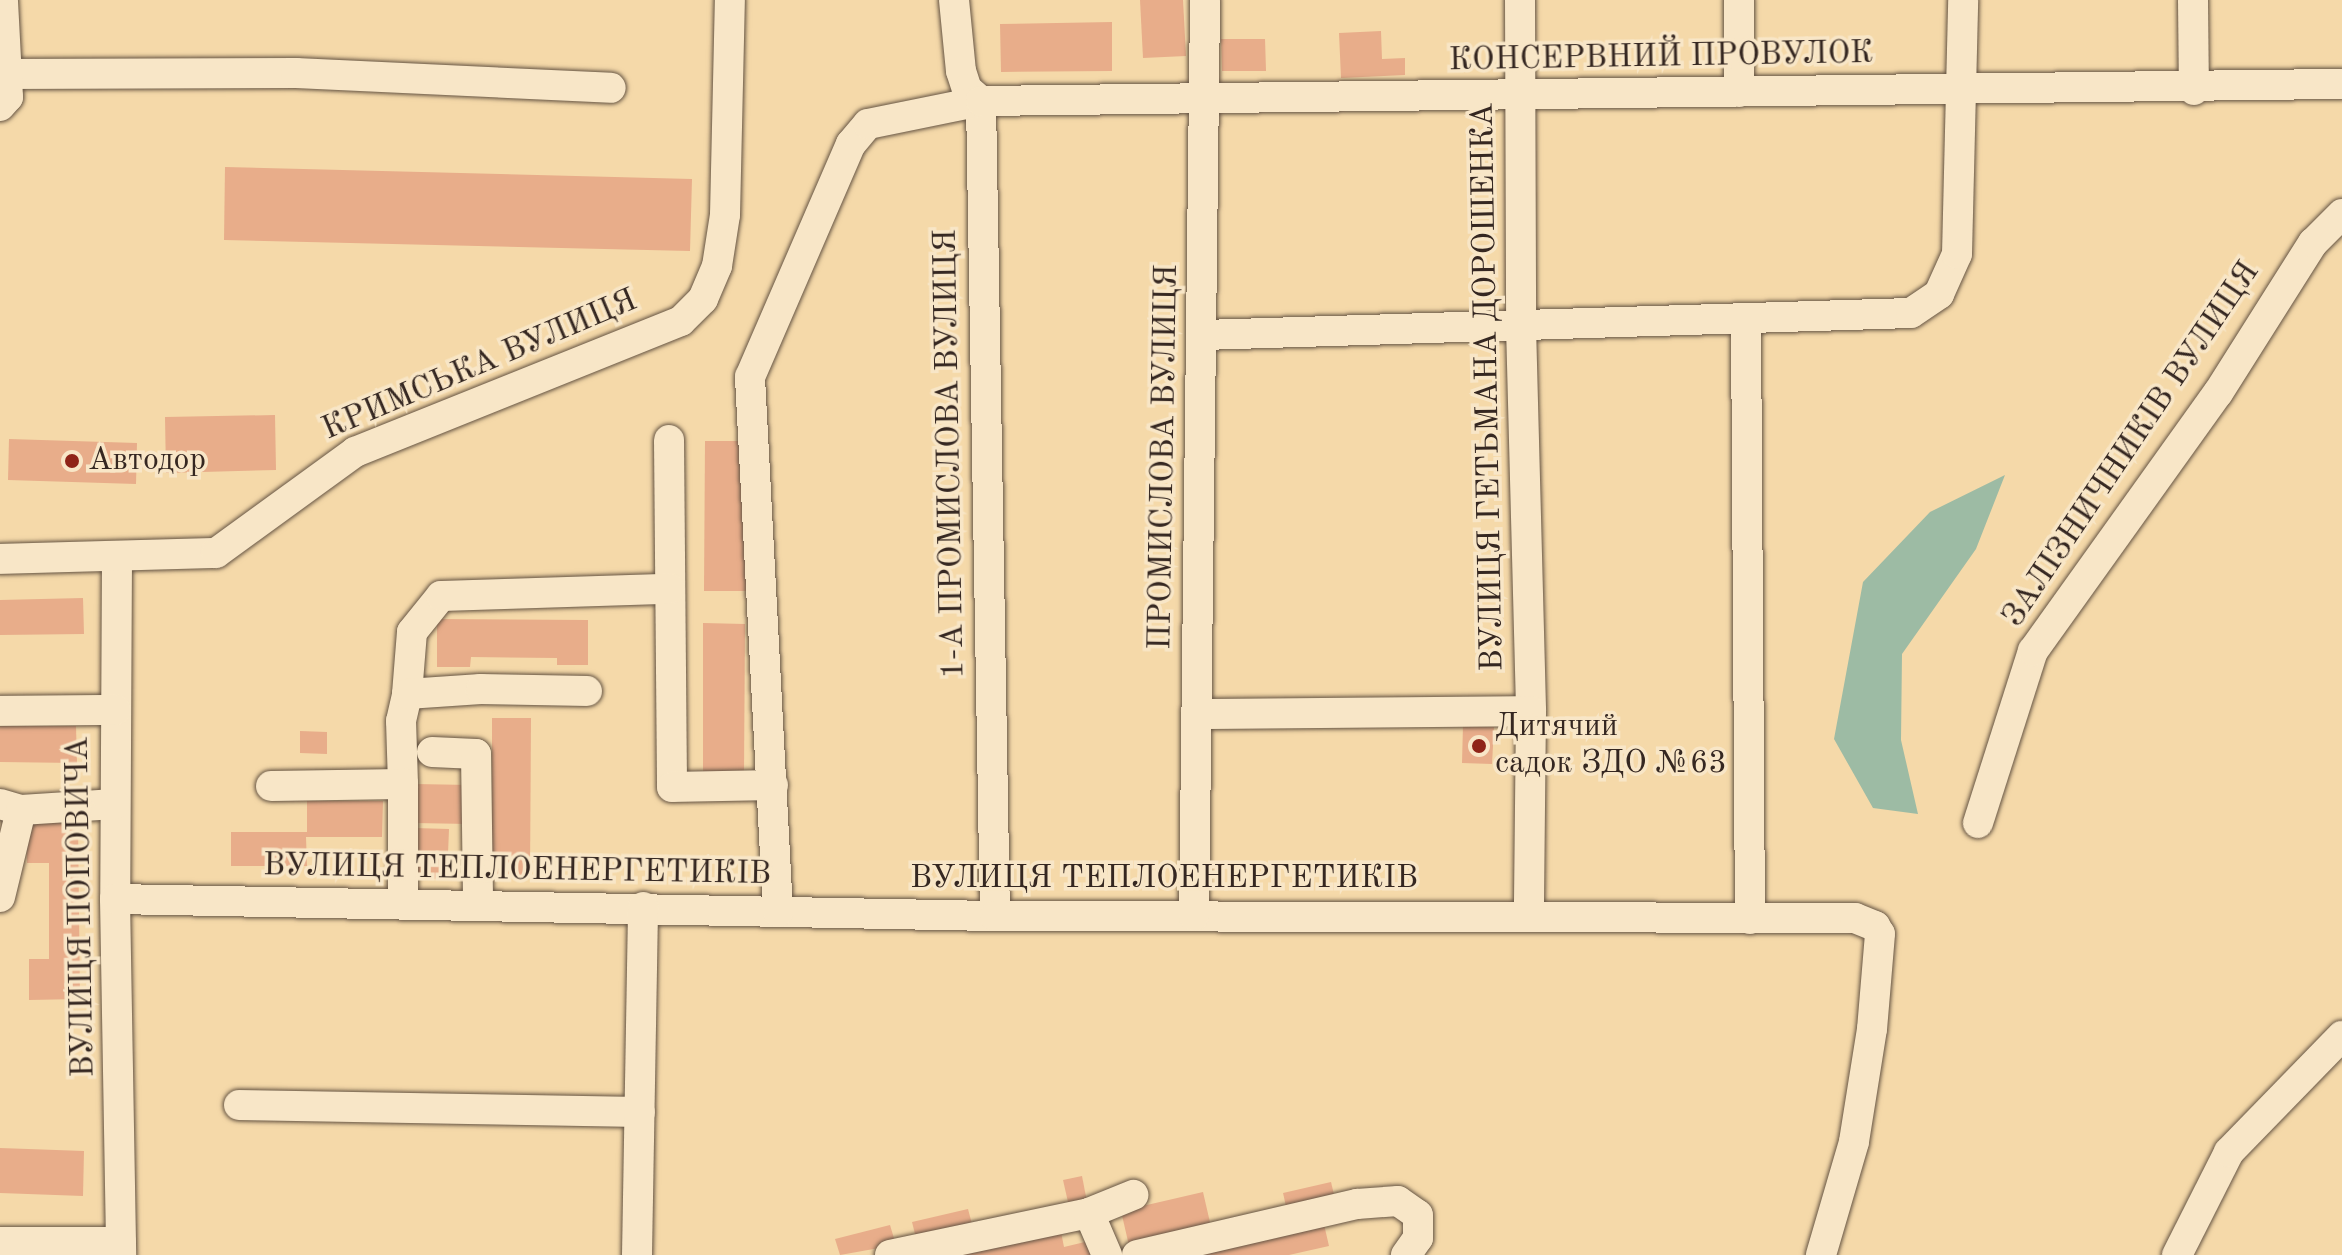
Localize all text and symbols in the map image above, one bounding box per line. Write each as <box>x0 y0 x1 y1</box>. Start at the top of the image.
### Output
street label: КОНСЕРВНИЙ ПРОВУЛОК <box>1448 35 1874 81</box>
street label: ВУЛИЦЯ ГЕТЬМАНА ДОРОШЕНКА <box>1465 102 1513 672</box>
street label: 1-А ПРОМИСЛОВА ВУЛИЦЯ <box>928 229 974 679</box>
street label: ЗАЛІЗНИЧНИКІВ ВУЛИЦЯ <box>1995 255 2269 635</box>
street label: ПРОМИСЛОВА ВУЛИЦЯ <box>1142 264 1188 650</box>
street label: КРИМСЬКА ВУЛИЦЯ <box>317 282 643 450</box>
place label: Автодор <box>88 442 206 480</box>
marker: Автодор <box>63 452 81 470</box>
place label: Дитячий садок ЗДО №63 <box>1495 709 1727 784</box>
street label: ВУЛИЦЯ ПОПОВИЧА <box>60 736 104 1078</box>
marker: Дитячий садок ЗДО №63 <box>1470 737 1488 755</box>
street label: ВУЛИЦЯ ТЕПЛОЕНЕРГЕТИКІВ <box>263 847 771 895</box>
street label: ВУЛИЦЯ ТЕПЛОЕНЕРГЕТИКІВ <box>910 860 1418 898</box>

